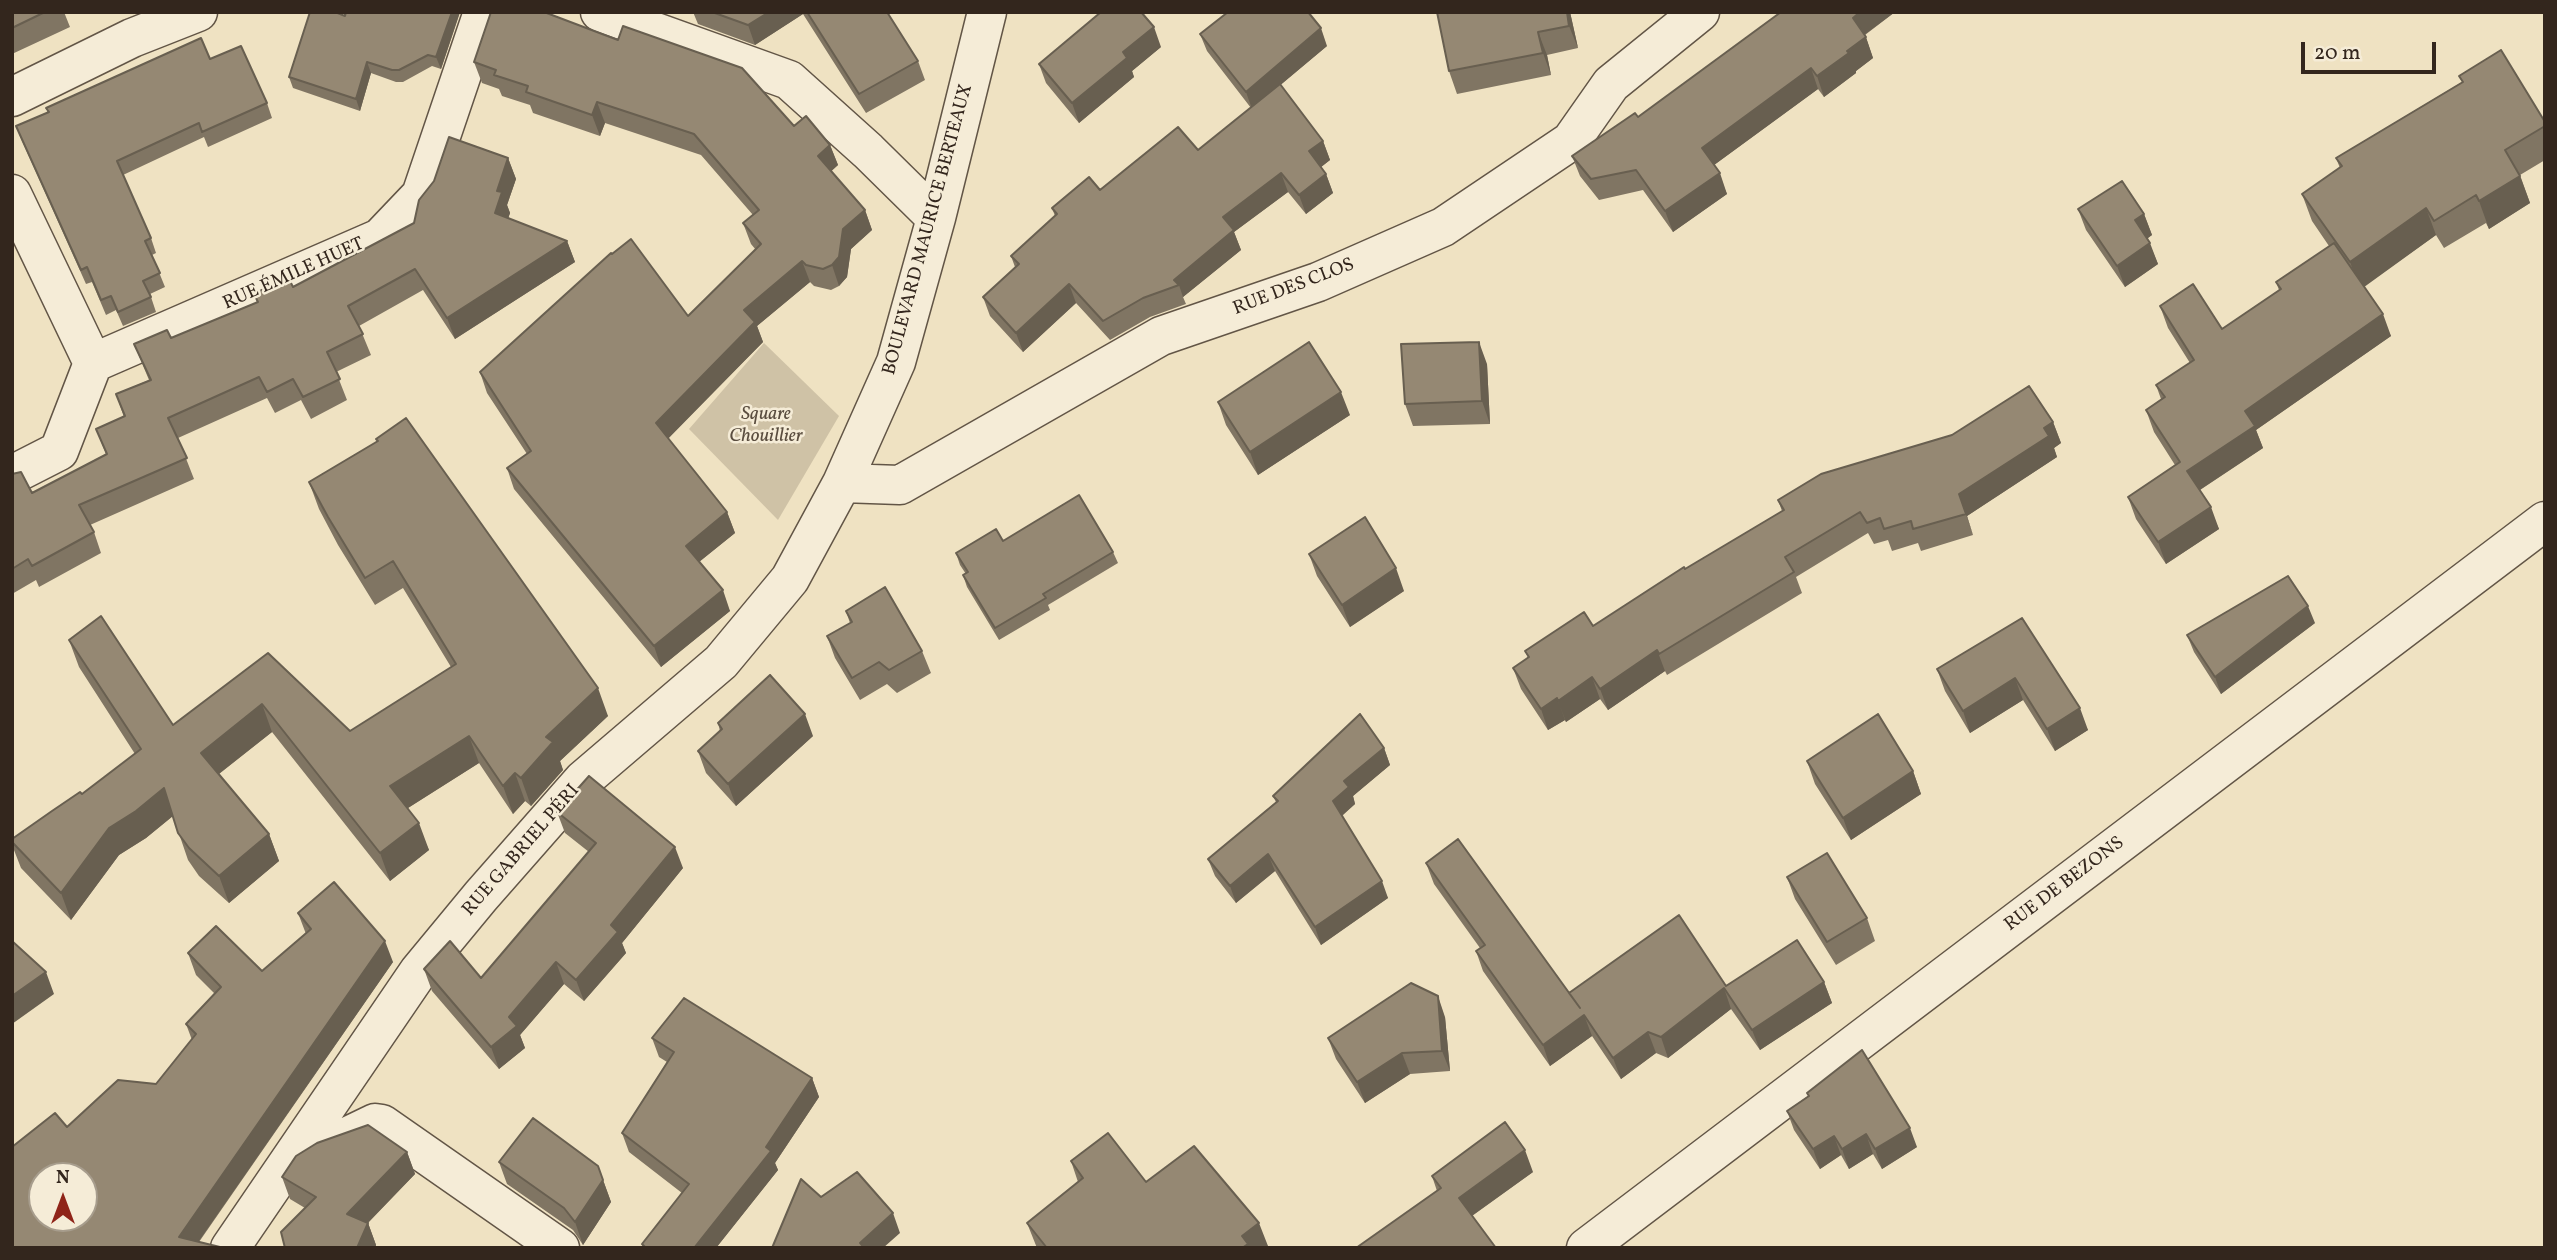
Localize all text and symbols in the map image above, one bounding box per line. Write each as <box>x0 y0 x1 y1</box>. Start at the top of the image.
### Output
scale bar <box>2305 28 2440 72</box>
text: 20 m <box>2314 39 2360 68</box>
street label: BOULEVARD MAURICE BERTEAUX <box>879 82 979 378</box>
street label: RUE ÉMILE HUET <box>220 234 368 316</box>
street label: RUE DES CLOS <box>1230 254 1358 322</box>
park label: Square Chouillier <box>729 405 803 449</box>
street label: RUE GABRIEL PÉRI <box>459 780 585 922</box>
street label: RUE DE BEZONS <box>2001 833 2129 937</box>
north arrow <box>28 1162 98 1232</box>
text: N <box>56 1165 70 1191</box>

